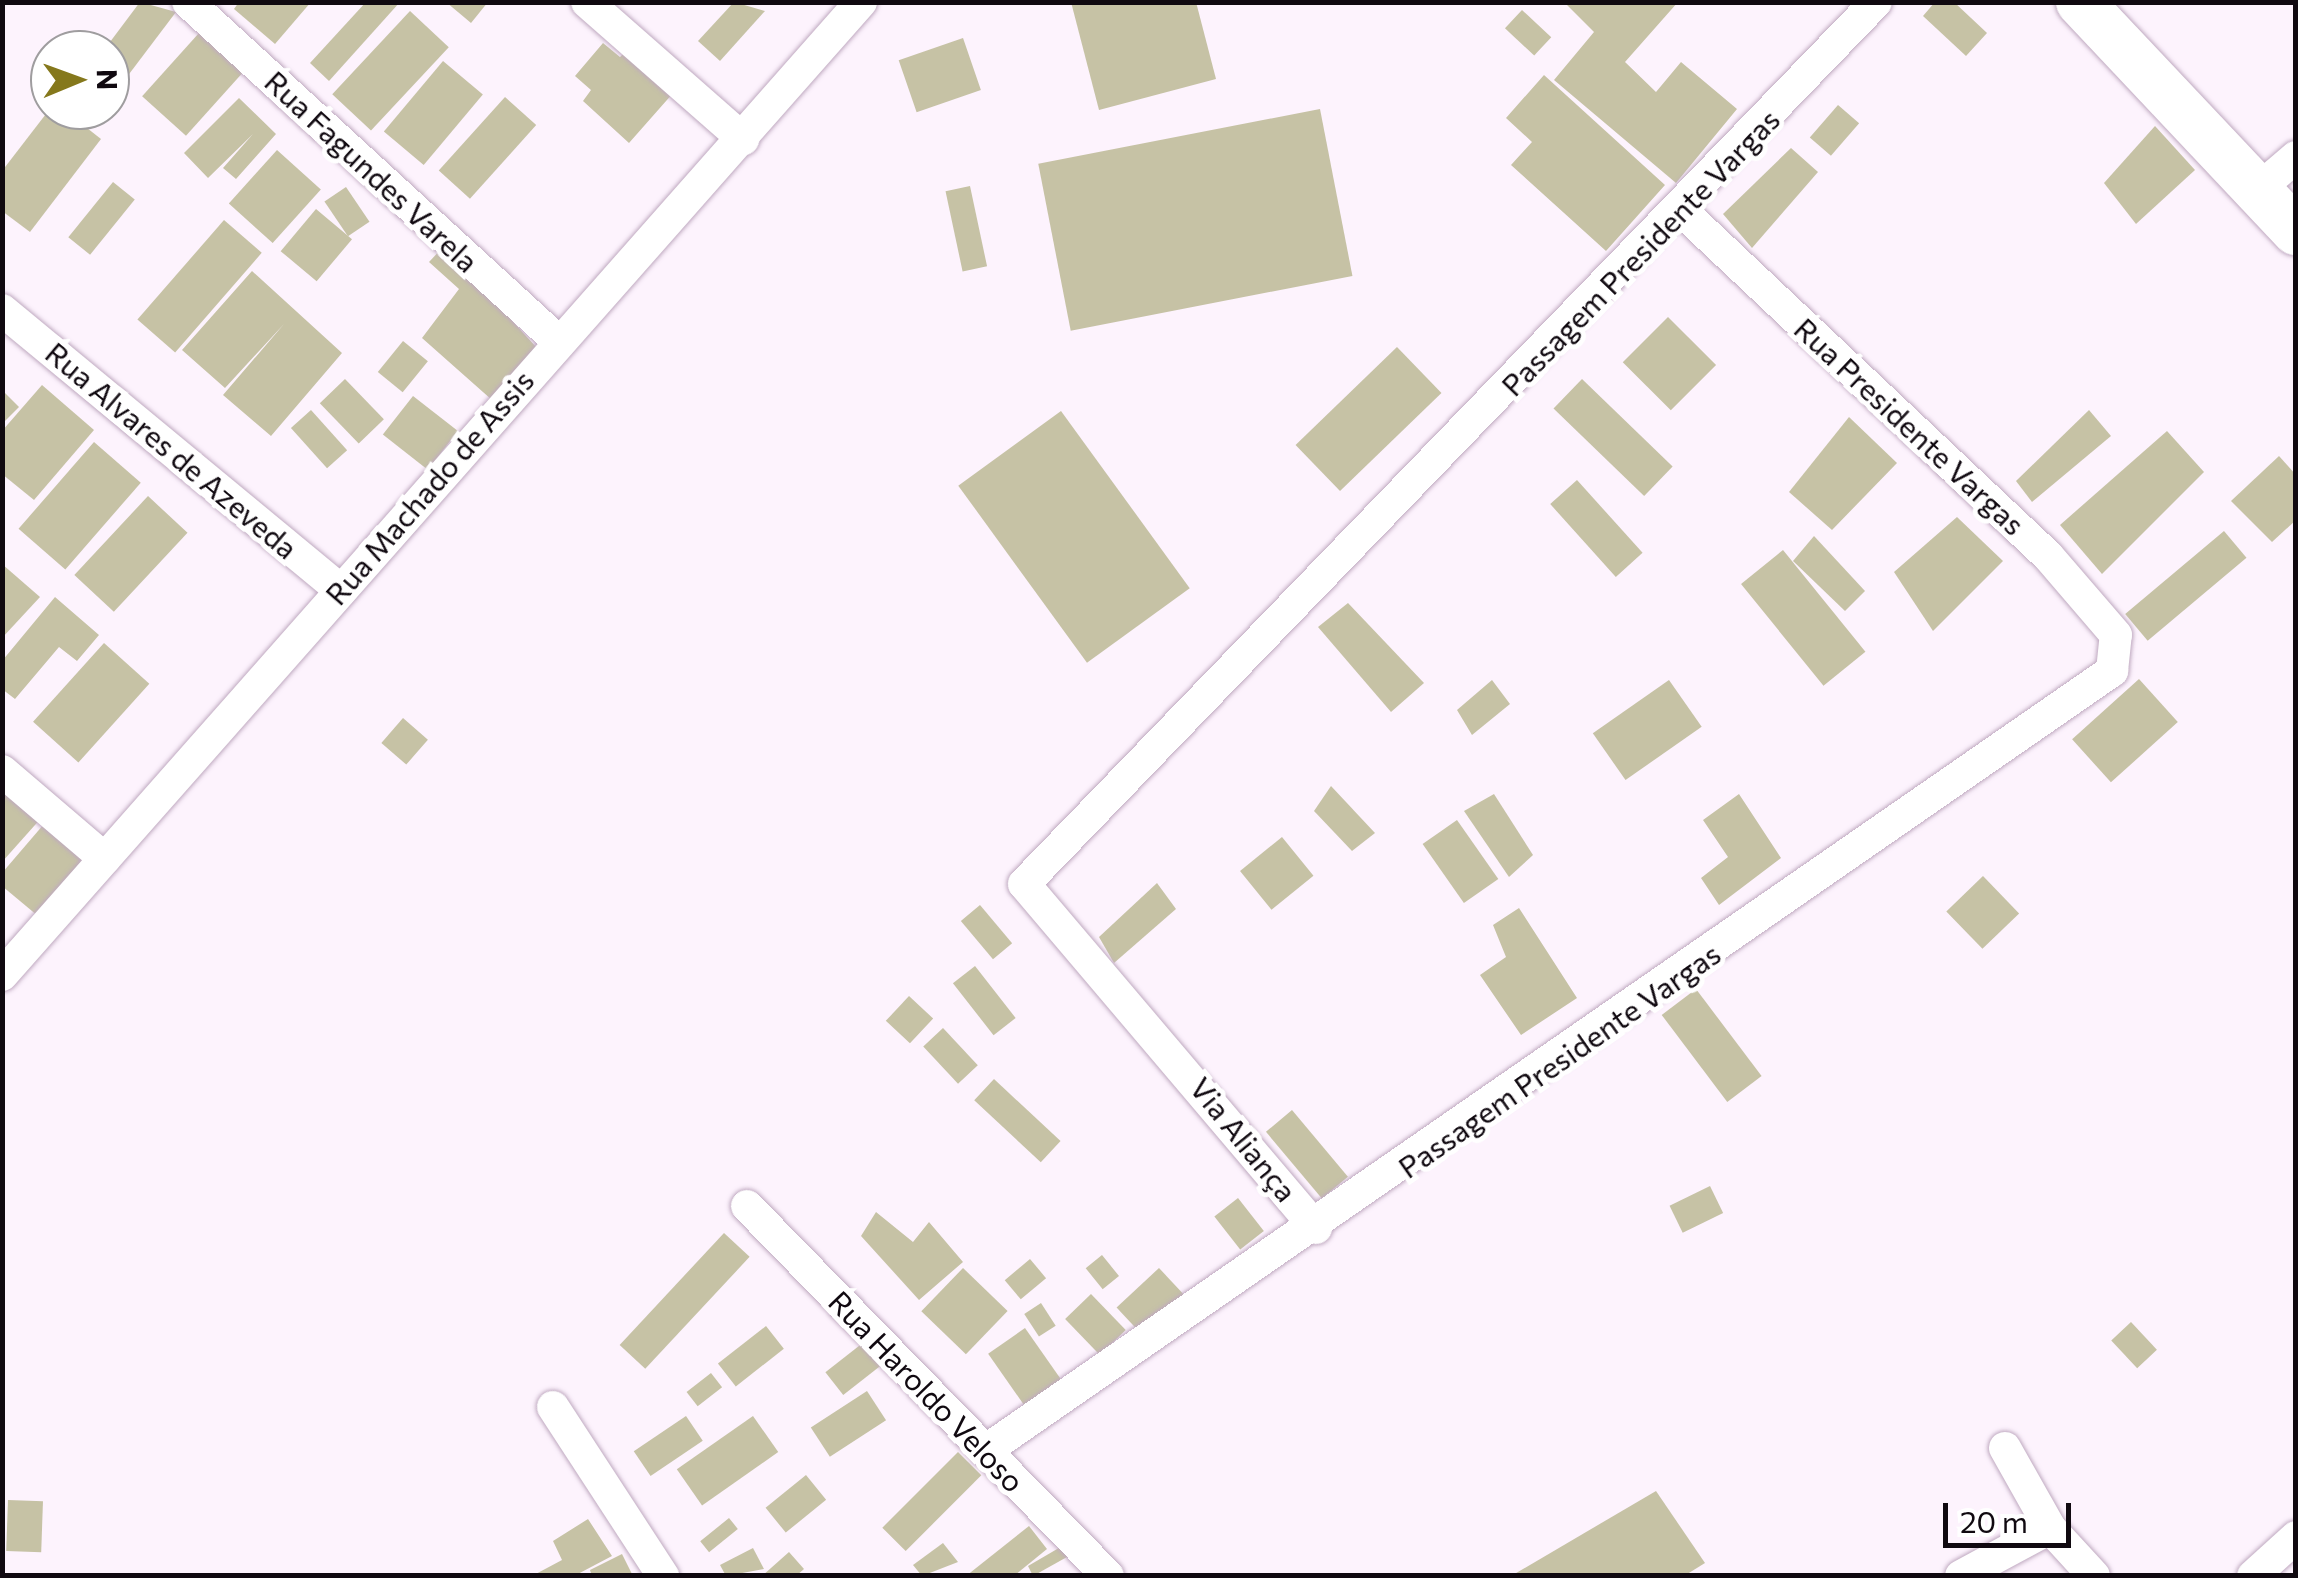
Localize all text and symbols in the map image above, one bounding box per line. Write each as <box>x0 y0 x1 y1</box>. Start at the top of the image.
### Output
north arrow <box>30 30 130 130</box>
street label: Rua Fagundes Varela <box>258 63 486 279</box>
text: N <box>91 69 125 90</box>
street label: Passagem Presidente Vargas <box>1493 101 1787 403</box>
street label: Rua Presidente Vargas <box>1787 310 2033 542</box>
street label: Rua Alvares de Azeveda <box>39 334 305 566</box>
street label: Rua Machado de Assis <box>317 362 541 612</box>
street label: Passagem Presidente Vargas <box>1391 935 1727 1185</box>
street label: Via Aliança <box>1183 1070 1305 1208</box>
street label: Rua Haroldo Veloso <box>822 1283 1032 1499</box>
scale bar <box>1948 1483 2076 1545</box>
text: 20 m <box>1960 1502 2028 1539</box>

